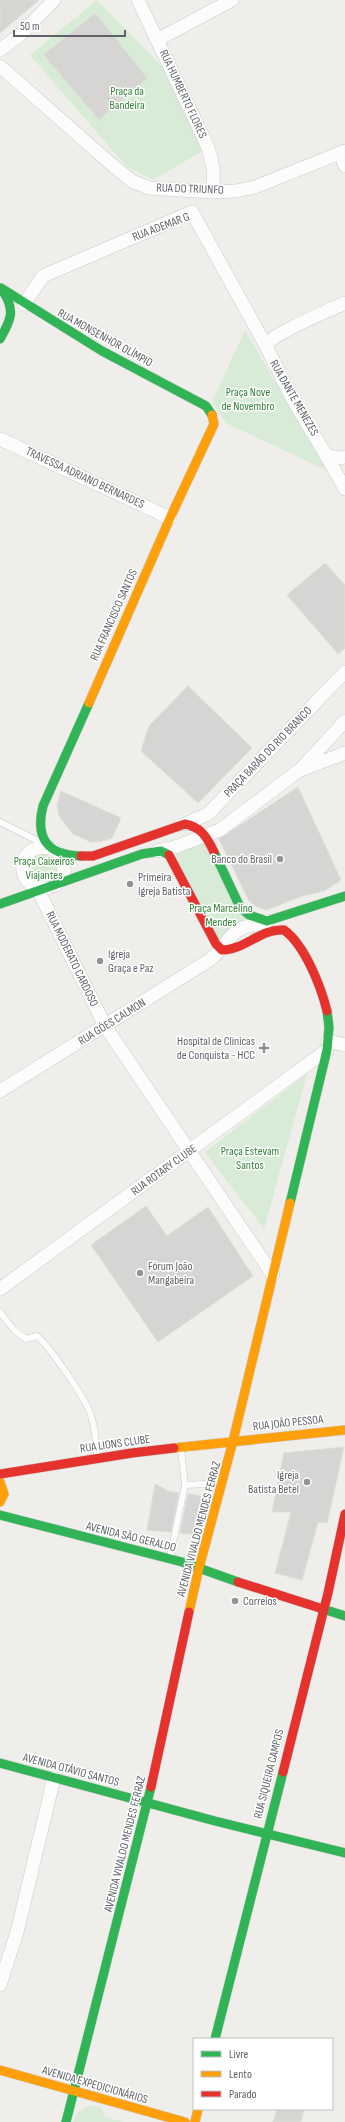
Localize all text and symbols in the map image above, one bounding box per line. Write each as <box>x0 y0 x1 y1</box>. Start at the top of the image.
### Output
scale bar <box>14 12 125 38</box>
text: 50 m <box>20 19 40 34</box>
street label: RUA HUMBERTO FLORES <box>156 47 210 141</box>
park label: Praça da Bandeira <box>109 84 145 113</box>
street label: RUA DO TRIUNFO <box>156 180 224 198</box>
street label: RUA ADEMAR G <box>130 209 192 245</box>
street label: RUA MONSENHOR OLÍMPIO <box>55 306 155 370</box>
street label: RUA DANTE MENEZES <box>266 357 322 439</box>
park label: Praça Nove de Novembro <box>221 385 275 414</box>
street label: TRAVESSA ADRIANO BERNARDES <box>23 444 147 512</box>
street label: RUA FRANCISCO SANTOS <box>87 567 141 663</box>
street label: PRAÇA BARÃO DO RIO BRANCO <box>221 703 315 801</box>
place label: Banco do Brasil <box>211 852 272 867</box>
park label: Praça Caixeiros Viajantes <box>14 854 74 883</box>
marker: Banco do Brasil <box>275 854 285 864</box>
place label: Primeira Igreja Batista <box>138 870 191 899</box>
marker: Primeira Igreja Batista <box>125 879 135 889</box>
park label: Praça Marcelino Mendes <box>189 901 253 930</box>
street label: RUA MODERATO CARDOSO <box>42 909 102 1009</box>
place label: Igreja Graça e Paz <box>108 947 154 976</box>
marker: Igreja Graça e Paz <box>95 956 105 966</box>
street label: RUA GÓES CALMON <box>75 995 149 1049</box>
place label: Hospital de Clínicas de Conquista - HCC <box>177 1034 255 1063</box>
marker: Hospital de Clínicas de Conquista - HCC <box>258 1042 270 1054</box>
street label: RUA ROTARY CLUBE <box>128 1141 200 1199</box>
park label: Praça Estevam Santos <box>221 1144 280 1173</box>
place label: Fórum João Mangabeira <box>148 1259 194 1288</box>
marker: Fórum João Mangabeira <box>135 1268 145 1278</box>
street label: RUA JOÃO PESSOA <box>252 1412 325 1434</box>
street label: RUA LIONS CLUBE <box>79 1432 151 1456</box>
street label: AVENIDA VIVALDO MENDES FERRAZ <box>173 1460 224 1599</box>
place label: Igreja Batista Betel <box>248 1468 299 1497</box>
marker: Igreja Batista Betel <box>302 1477 312 1487</box>
street label: AVENIDA SÃO GERALDO <box>83 1518 178 1555</box>
place label: Correios <box>243 1594 277 1609</box>
marker: Correios <box>230 1596 240 1606</box>
street label: RUA SIQUEIRA CAMPOS <box>251 1728 287 1820</box>
street label: AVENIDA OTÁVIO SANTOS <box>20 1750 121 1790</box>
street label: AVENIDA VIVALDO MENDES FERRAZ <box>101 1774 149 1915</box>
legend <box>193 2038 333 2110</box>
text: Livre <box>229 2047 249 2062</box>
street label: AVENIDA EXPEDICIONÁRIOS <box>39 2062 150 2107</box>
text: Lento <box>229 2067 252 2082</box>
text: Parado <box>229 2087 256 2102</box>

